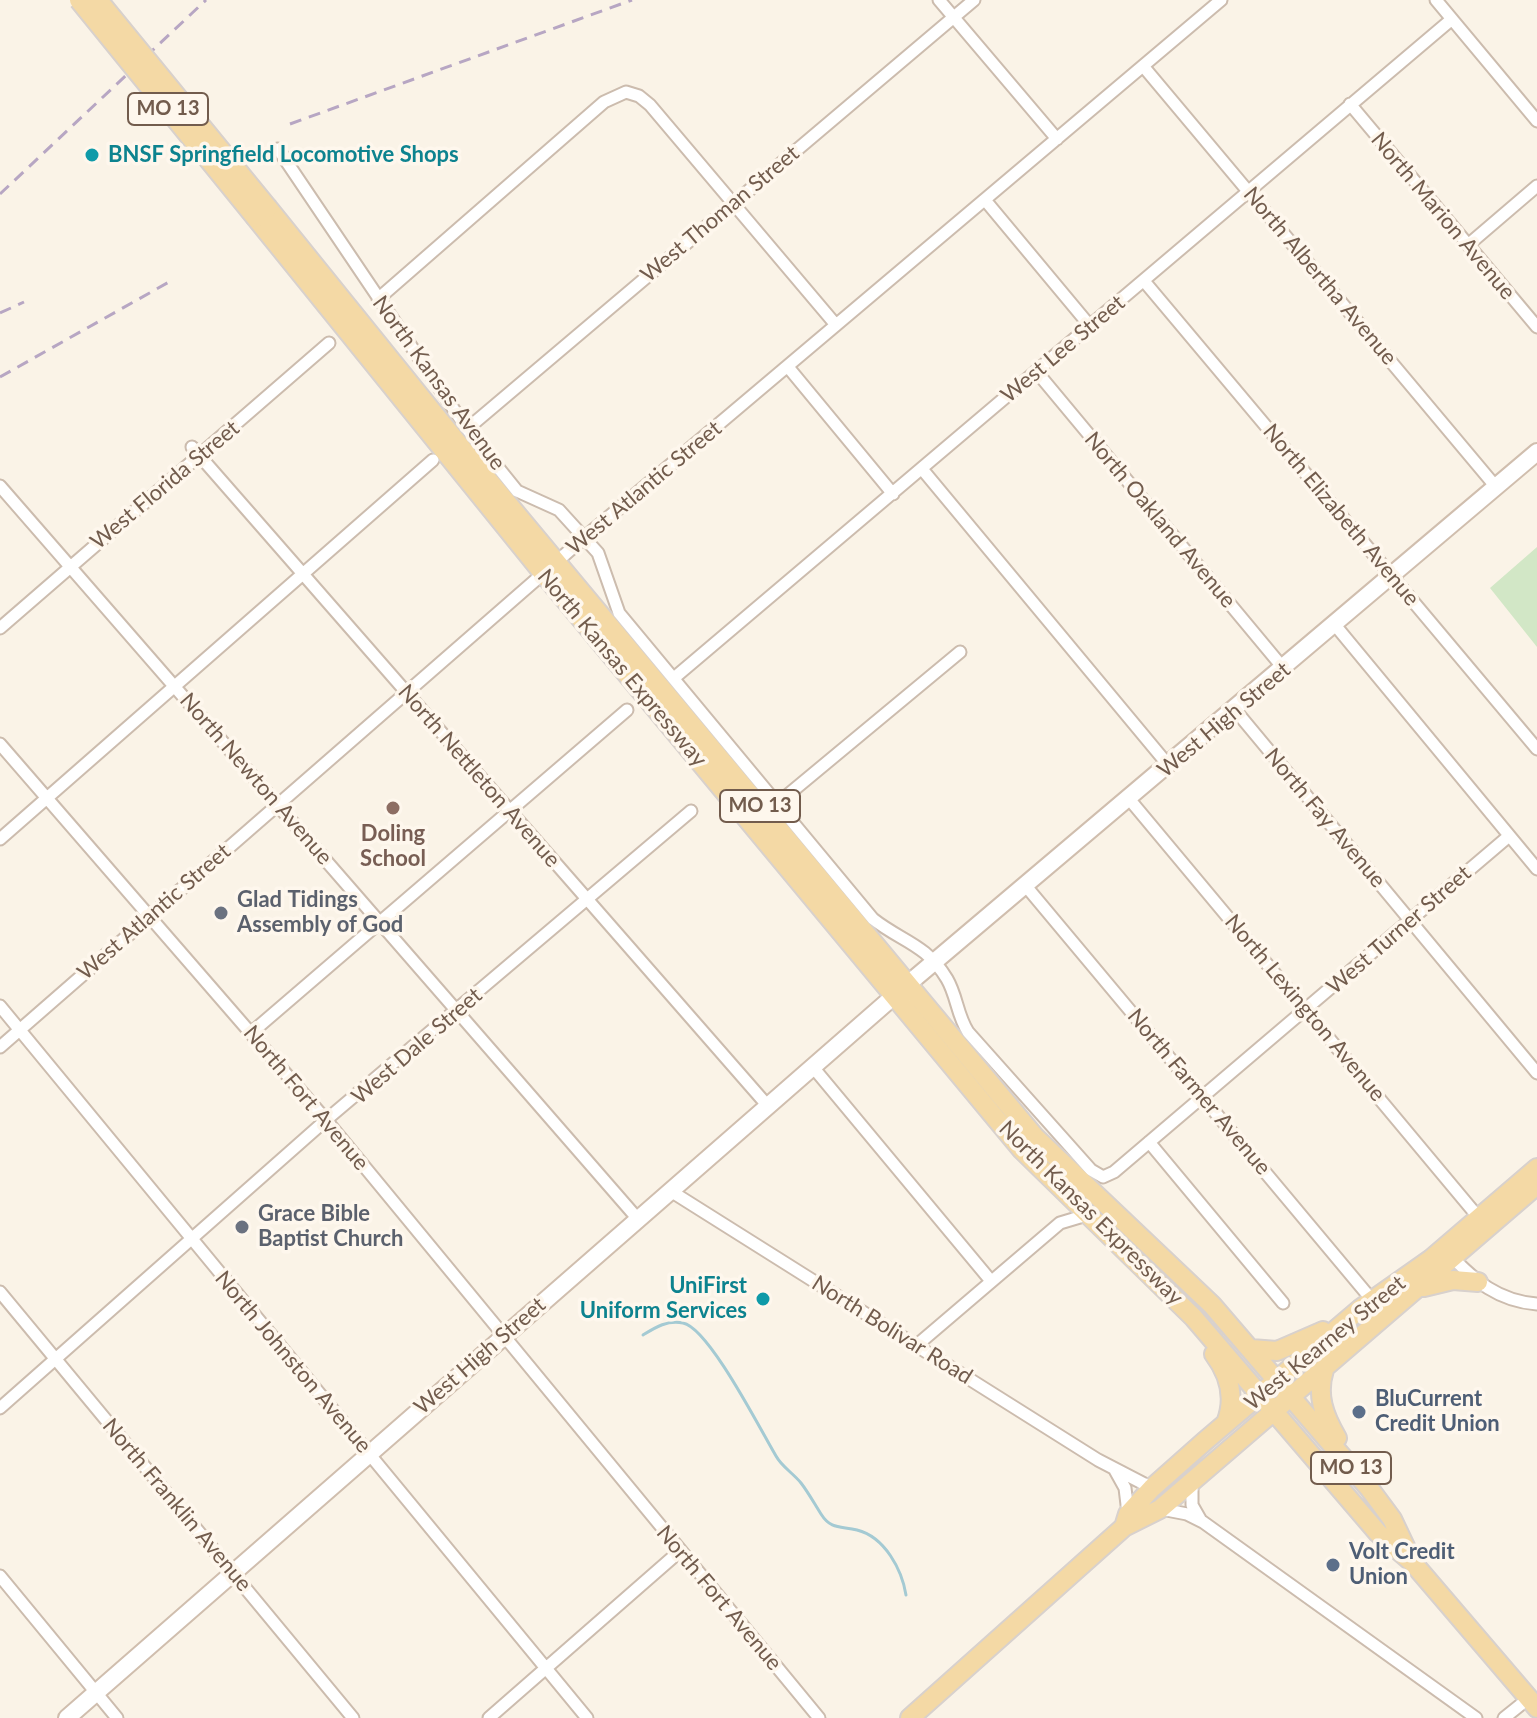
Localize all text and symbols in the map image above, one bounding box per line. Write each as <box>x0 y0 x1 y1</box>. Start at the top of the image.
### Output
road number: MO 13 <box>128 93 208 125</box>
street label: North Marion Avenue <box>1365 127 1521 305</box>
street label: West Thoman Street <box>635 140 805 288</box>
place label: BNSF Springfield Locomotive Shops <box>108 142 459 168</box>
marker: BNSF Springfield Locomotive Shops <box>83 146 101 164</box>
street label: North Albertha Avenue <box>1238 182 1402 370</box>
street label: West Lee Street <box>996 290 1130 408</box>
street label: North Kansas Avenue <box>367 291 511 475</box>
street label: West Florida Street <box>85 415 245 555</box>
street label: West Atlantic Street <box>561 415 727 561</box>
street label: North Elizabeth Avenue <box>1257 419 1425 611</box>
street label: North Oakland Avenue <box>1079 427 1241 613</box>
street label: North Kansas Expressway <box>532 564 712 772</box>
street label: West High Street <box>1152 657 1296 783</box>
street label: North Nettleton Avenue <box>392 679 566 873</box>
street label: North Newton Avenue <box>174 688 338 870</box>
street label: North Fay Avenue <box>1259 743 1391 893</box>
road number: MO 13 <box>720 790 800 822</box>
marker: Doling School <box>384 799 402 817</box>
place label: Doling School <box>360 821 426 872</box>
street label: West Atlantic Street <box>72 838 236 986</box>
street label: West Turner Street <box>1321 860 1477 1000</box>
place label: Glad Tidings Assembly of God <box>237 887 403 938</box>
marker: Glad Tidings Assembly of God <box>212 904 230 922</box>
street label: North Lexington Avenue <box>1219 909 1391 1107</box>
street label: West Dale Street <box>346 982 488 1110</box>
street label: North Farmer Avenue <box>1122 1004 1276 1180</box>
street label: North Fort Avenue <box>238 1020 374 1176</box>
street label: North Kansas Expressway <box>993 1115 1189 1311</box>
place label: Grace Bible Baptist Church <box>258 1201 403 1252</box>
marker: Grace Bible Baptist Church <box>233 1218 251 1236</box>
street label: North Johnston Avenue <box>209 1266 377 1458</box>
street label: North Bolivar Road <box>807 1270 977 1390</box>
street label: West Kearney Street <box>1239 1270 1411 1416</box>
place label: UniFirst Uniform Services <box>580 1273 747 1324</box>
marker: UniFirst Uniform Services <box>754 1290 772 1308</box>
street label: West High Street <box>409 1292 551 1420</box>
place label: BluCurrent Credit Union <box>1375 1386 1500 1438</box>
marker: BluCurrent Credit Union <box>1350 1403 1368 1421</box>
street label: North Franklin Avenue <box>97 1413 257 1597</box>
road number: MO 13 <box>1311 1452 1391 1484</box>
street label: North Fort Avenue <box>651 1520 787 1676</box>
place label: Volt Credit Union <box>1349 1539 1455 1590</box>
marker: Volt Credit Union <box>1324 1556 1342 1574</box>

